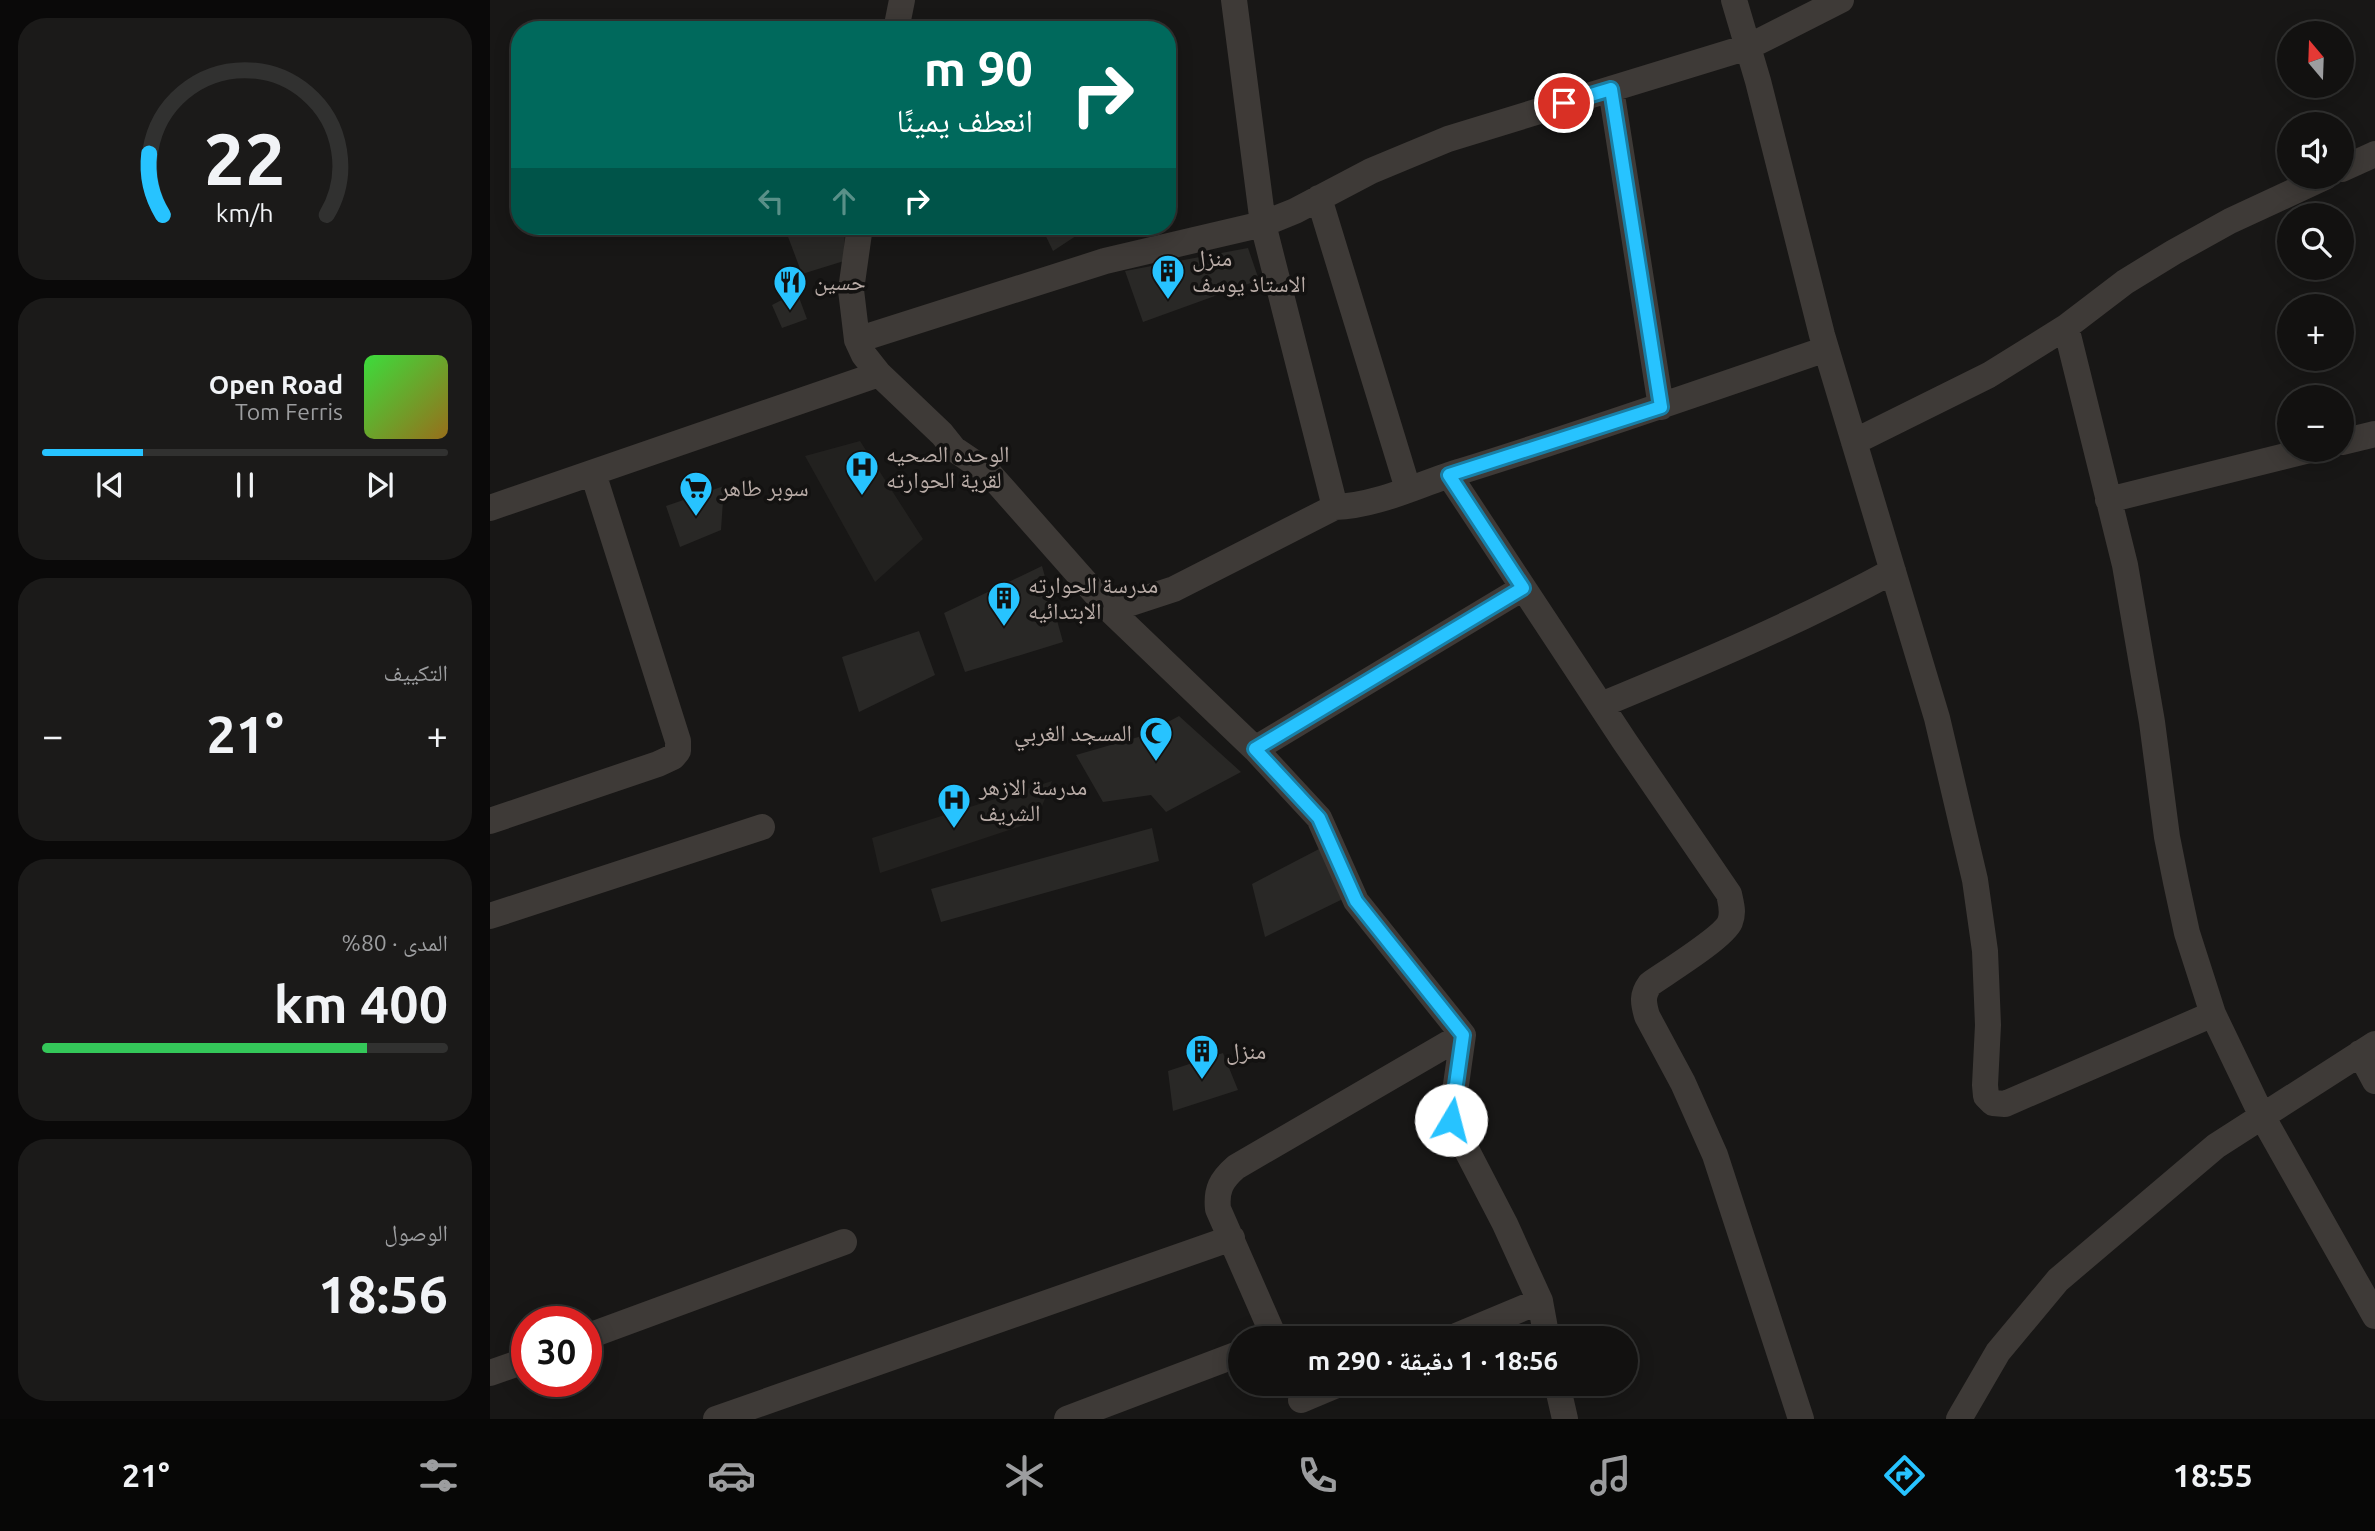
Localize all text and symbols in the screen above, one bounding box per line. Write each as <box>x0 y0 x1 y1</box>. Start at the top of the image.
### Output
north arrow <box>2277 21 2354 98</box>
map controls <box>2277 21 2354 462</box>
text: 90 m <box>924 40 1033 95</box>
icon: right <box>1057 49 1148 140</box>
pin <box>1534 73 1594 133</box>
icon: arrive <box>1545 84 1583 122</box>
text: انعطف يمينًا <box>897 102 1033 138</box>
button: sound <box>2277 112 2354 189</box>
text: 22 <box>204 117 286 199</box>
icon: left <box>752 182 790 220</box>
icon: ahead <box>825 182 863 220</box>
icon: right <box>898 182 936 220</box>
text: km/h <box>216 199 274 227</box>
button: search <box>2277 203 2354 280</box>
place label: منزل الاستاذ يوسف <box>1192 245 1306 297</box>
building icon: منزل الاستاذ يوسف <box>1149 252 1187 301</box>
restaurant icon: حسين <box>771 263 809 312</box>
place label: حسين <box>814 269 866 296</box>
button: + <box>2277 294 2354 371</box>
text: Open Road <box>209 370 343 399</box>
button: − <box>2277 385 2354 462</box>
text: Tom Ferris <box>235 399 343 424</box>
place label: الوحده الصحيه لقرية الحوارته <box>886 441 1010 493</box>
hospital icon: الوحده الصحيه لقرية الحوارته <box>843 448 881 497</box>
icon: previous <box>91 466 129 504</box>
icon: pause <box>226 466 264 504</box>
icon: next <box>361 466 399 504</box>
supermarket icon: سوبر طاهر <box>677 469 715 518</box>
place label: سوبر طاهر <box>719 475 809 502</box>
place label: مدرسة الحوارته الابتدائيه <box>1028 572 1158 625</box>
building icon: مدرسة الحوارته الابتدائيه <box>985 579 1023 628</box>
text: التكييف <box>383 660 448 685</box>
text: 21° <box>206 705 284 763</box>
text: − <box>42 714 63 756</box>
text: + <box>427 714 448 756</box>
mosque icon: المسجد الغربي <box>1137 714 1175 763</box>
place label: المسجد الغربي <box>1014 720 1132 752</box>
place label: مدرسة الازهر الشريف <box>978 774 1087 826</box>
hospital icon: مدرسة الازهر الشريف <box>935 781 973 830</box>
text: المدى · 80% <box>342 930 448 955</box>
text: 400 km <box>274 975 448 1033</box>
building icon: منزل <box>1183 1032 1221 1081</box>
place label: منزل <box>1226 1038 1266 1065</box>
position arrow <box>1414 1083 1488 1157</box>
text: الوصول <box>384 1220 448 1245</box>
text: 18:56 <box>318 1265 448 1323</box>
speed limit sign: 30 <box>511 1306 602 1397</box>
text: 18:56 · 1 دقيقة · 290 m <box>1308 1346 1558 1375</box>
icon: filters <box>414 1451 463 1500</box>
icon: car <box>707 1451 756 1500</box>
icon: climate <box>1000 1451 1049 1500</box>
icon: phone <box>1293 1451 1342 1500</box>
icon: music <box>1586 1451 1635 1500</box>
icon: directions <box>1880 1451 1929 1500</box>
text: 21° <box>122 1457 170 1493</box>
text: 18:55 <box>2173 1457 2253 1493</box>

